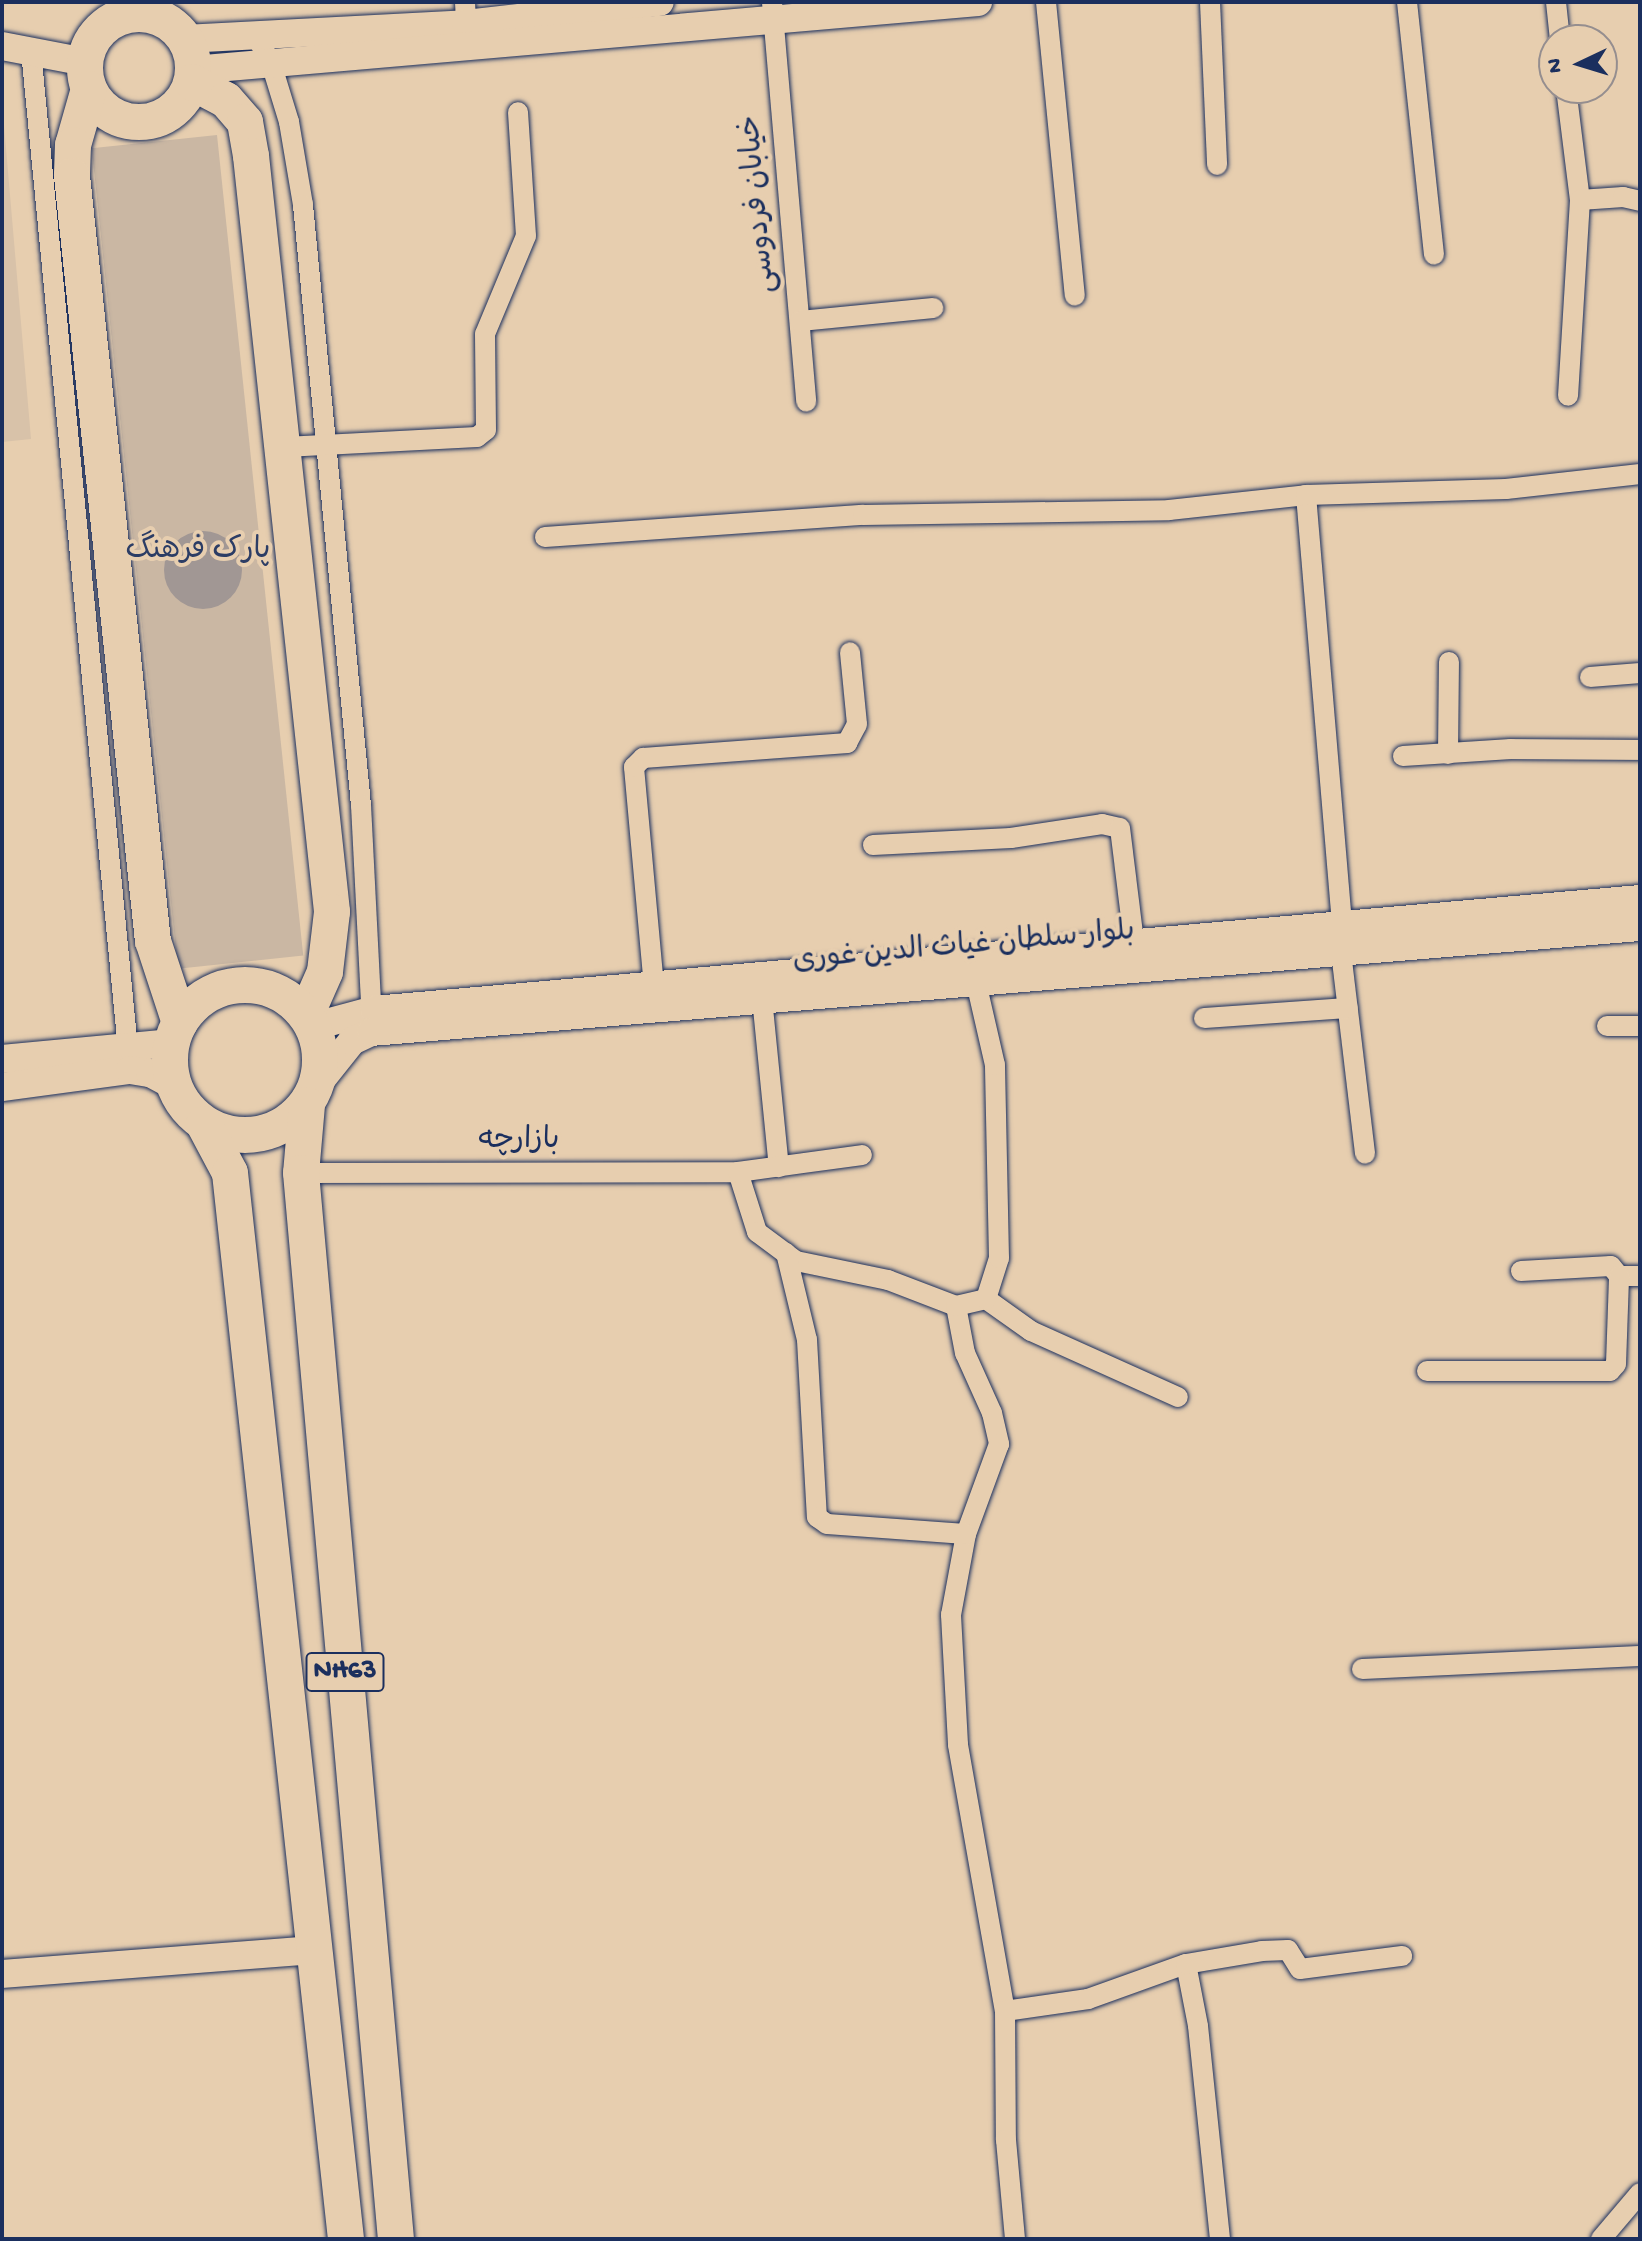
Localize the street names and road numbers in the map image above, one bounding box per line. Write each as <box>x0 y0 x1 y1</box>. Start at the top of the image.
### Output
street label: خیابان فردوسی <box>734 114 786 294</box>
street label: بلوار سلطان غیاث الدین غوری <box>791 915 1137 981</box>
street label: بازارچه <box>478 1124 560 1160</box>
road number: NH63 <box>305 1648 385 1696</box>

